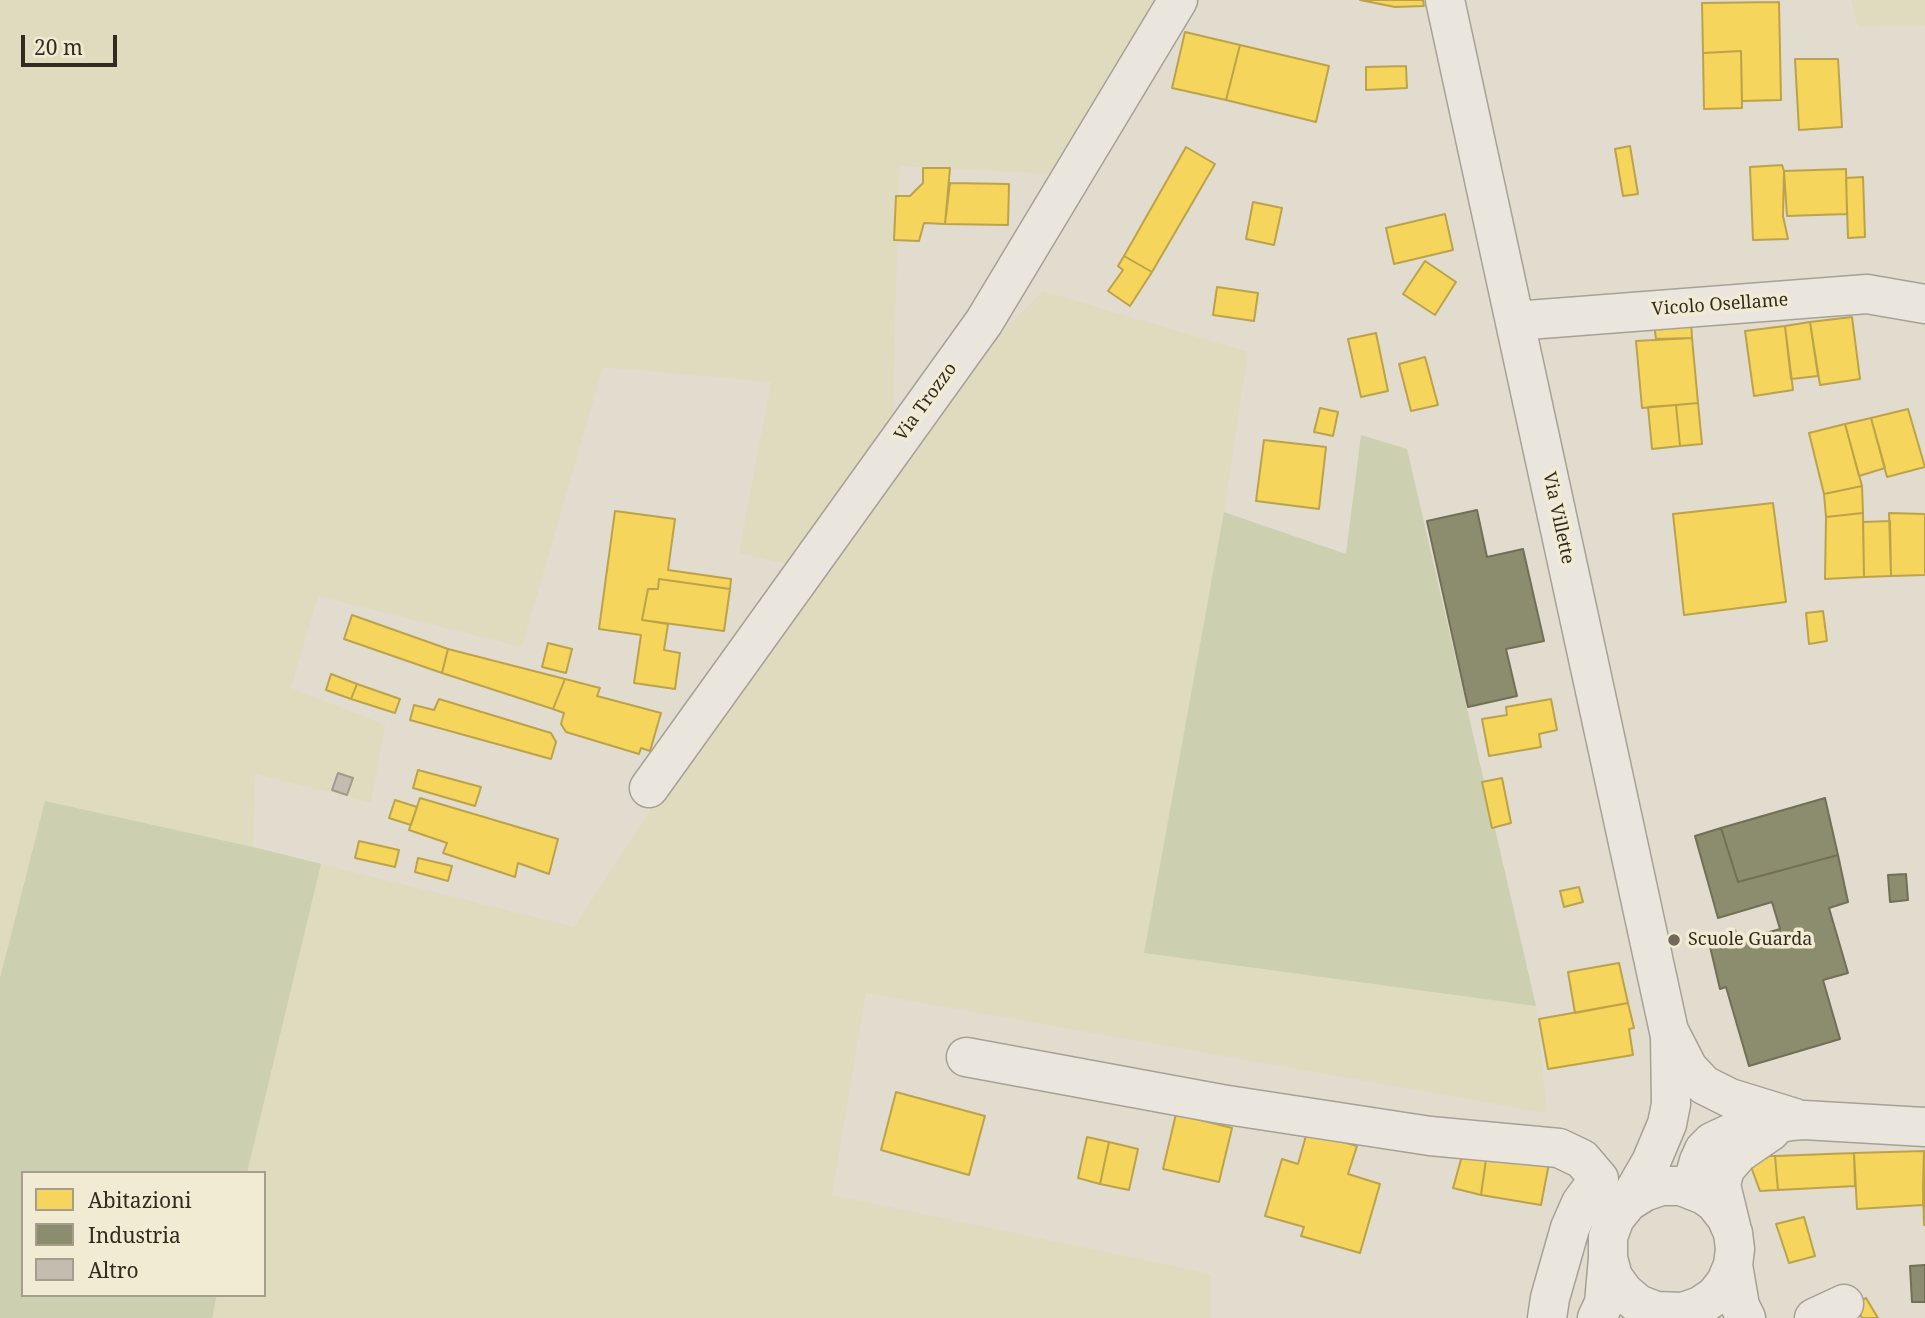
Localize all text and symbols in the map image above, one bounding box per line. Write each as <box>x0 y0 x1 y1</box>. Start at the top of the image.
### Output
scale bar <box>24 21 121 65</box>
text: 20 m <box>34 33 83 61</box>
street label: Vicolo Osellame <box>1651 289 1789 321</box>
street label: Via Trozzo <box>890 359 962 445</box>
street label: Via Villette <box>1538 470 1578 566</box>
place label: Scuole Guarda <box>1688 929 1812 951</box>
marker: Scuole Guarda <box>1666 932 1682 948</box>
legend <box>21 1171 266 1297</box>
text: Abitazioni <box>88 1186 191 1214</box>
text: Industria <box>88 1221 181 1249</box>
text: Altro <box>88 1256 139 1284</box>

